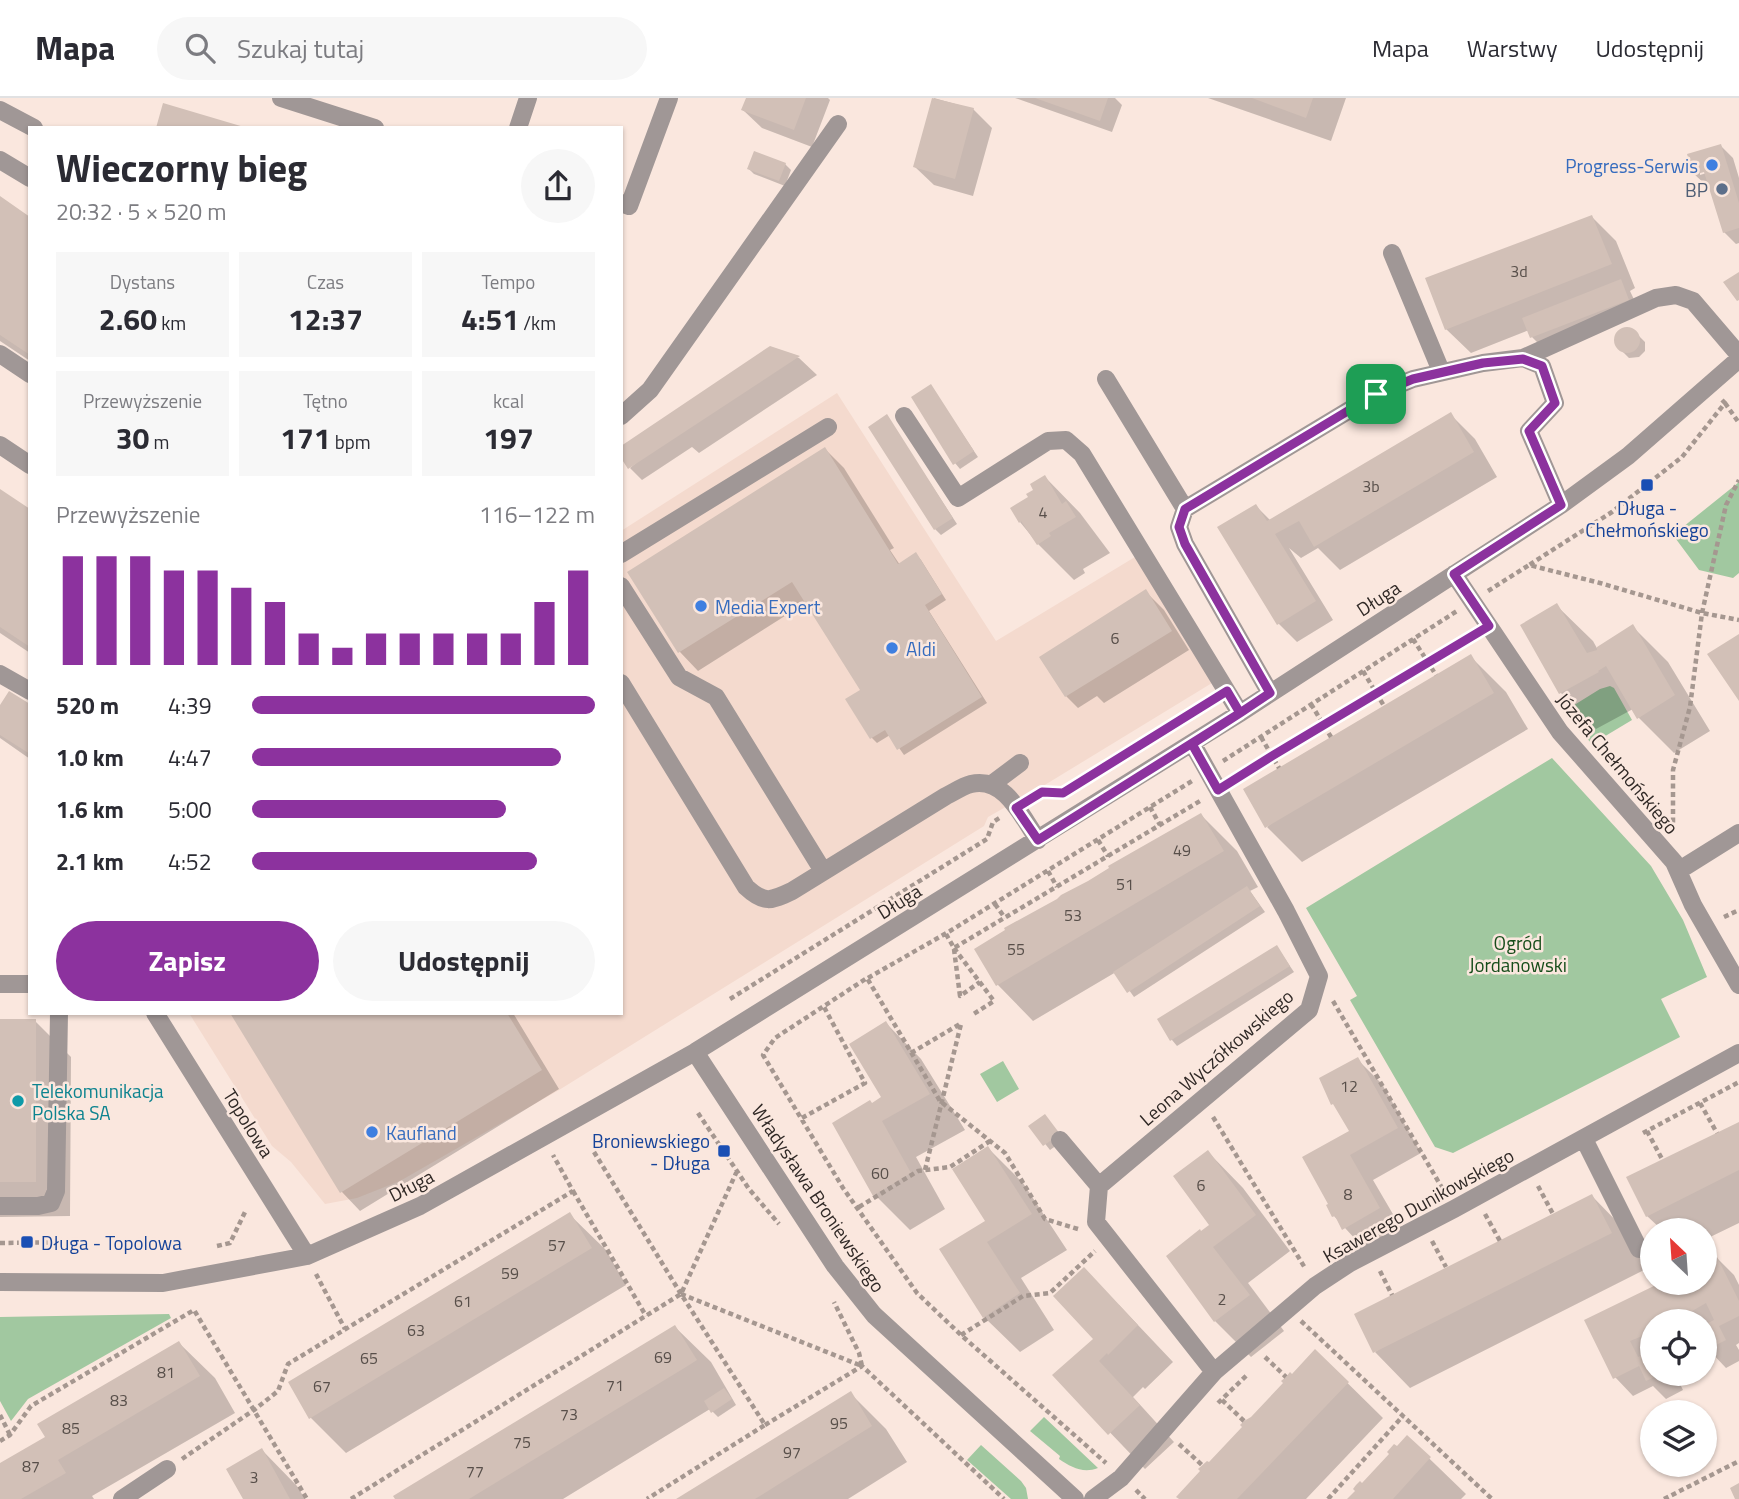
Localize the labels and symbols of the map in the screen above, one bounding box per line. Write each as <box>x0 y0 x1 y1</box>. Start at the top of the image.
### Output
place label: Progress-Serwis <box>1565 151 1698 180</box>
marker: Progress-Serwis <box>1704 157 1720 173</box>
place label: BP <box>1685 175 1708 204</box>
marker: BP <box>1714 181 1730 197</box>
house number: 3d <box>1510 259 1528 283</box>
pin <box>1346 364 1406 424</box>
house number: 3b <box>1362 474 1380 498</box>
marker: Długa - Chełmońskiego <box>1639 477 1655 493</box>
place label: Długa - Chełmońskiego <box>1585 493 1709 544</box>
house number: 4 <box>1039 500 1048 524</box>
street label: Długa <box>1350 573 1406 623</box>
place label: Media Expert <box>715 592 821 621</box>
marker: Media Expert <box>693 598 709 614</box>
house number: 6 <box>1111 626 1120 650</box>
place label: Aldi <box>906 634 936 663</box>
marker: Aldi <box>884 640 900 656</box>
street label: Józefa Chełmońskiego <box>1550 686 1686 840</box>
house number: 49 <box>1173 838 1191 862</box>
house number: 51 <box>1116 872 1134 896</box>
street label: Długa <box>871 876 927 926</box>
house number: 53 <box>1064 903 1082 927</box>
park label: Ogród Jordanowski <box>1469 928 1567 979</box>
house number: 55 <box>1007 937 1025 961</box>
street label: Leona Wyczółkowskiego <box>1133 982 1299 1132</box>
house number: 12 <box>1340 1074 1358 1098</box>
place label: Telekomunikacja Polska SA <box>32 1076 164 1127</box>
street label: Topolowa <box>216 1083 282 1164</box>
marker: Telekomunikacja Polska SA <box>10 1093 26 1109</box>
street label: Władysława Broniewskiego <box>745 1098 893 1298</box>
place label: Kaufland <box>386 1118 457 1147</box>
marker: Kaufland <box>364 1124 380 1140</box>
place label: Broniewskiego - Długa <box>592 1126 710 1177</box>
street label: Ksawerego Dunikowskiego <box>1317 1140 1519 1270</box>
marker: Broniewskiego - Długa <box>716 1143 732 1159</box>
street label: Długa <box>383 1161 439 1209</box>
house number: 60 <box>871 1161 889 1185</box>
house number: 6 <box>1197 1173 1206 1197</box>
house number: 8 <box>1344 1182 1353 1206</box>
north arrow <box>1640 1218 1717 1295</box>
place label: Długa - Topolowa <box>41 1228 182 1257</box>
house number: 57 <box>548 1233 566 1257</box>
marker: Długa - Topolowa <box>19 1234 35 1250</box>
house number: 59 <box>501 1261 519 1285</box>
house number: 2 <box>1218 1287 1226 1311</box>
house number: 61 <box>454 1289 472 1313</box>
house number: 63 <box>407 1318 425 1342</box>
house number: 69 <box>654 1345 672 1369</box>
house number: 65 <box>360 1346 378 1370</box>
house number: 81 <box>157 1360 175 1384</box>
house number: 71 <box>606 1373 624 1397</box>
house number: 67 <box>313 1374 331 1398</box>
house number: 83 <box>110 1388 128 1412</box>
house number: 73 <box>560 1402 578 1426</box>
house number: 95 <box>830 1411 848 1435</box>
house number: 85 <box>62 1416 80 1440</box>
house number: 75 <box>513 1430 531 1454</box>
house number: 97 <box>783 1440 801 1464</box>
house number: 87 <box>22 1454 40 1478</box>
house number: 77 <box>466 1459 484 1483</box>
house number: 3 <box>250 1465 258 1489</box>

